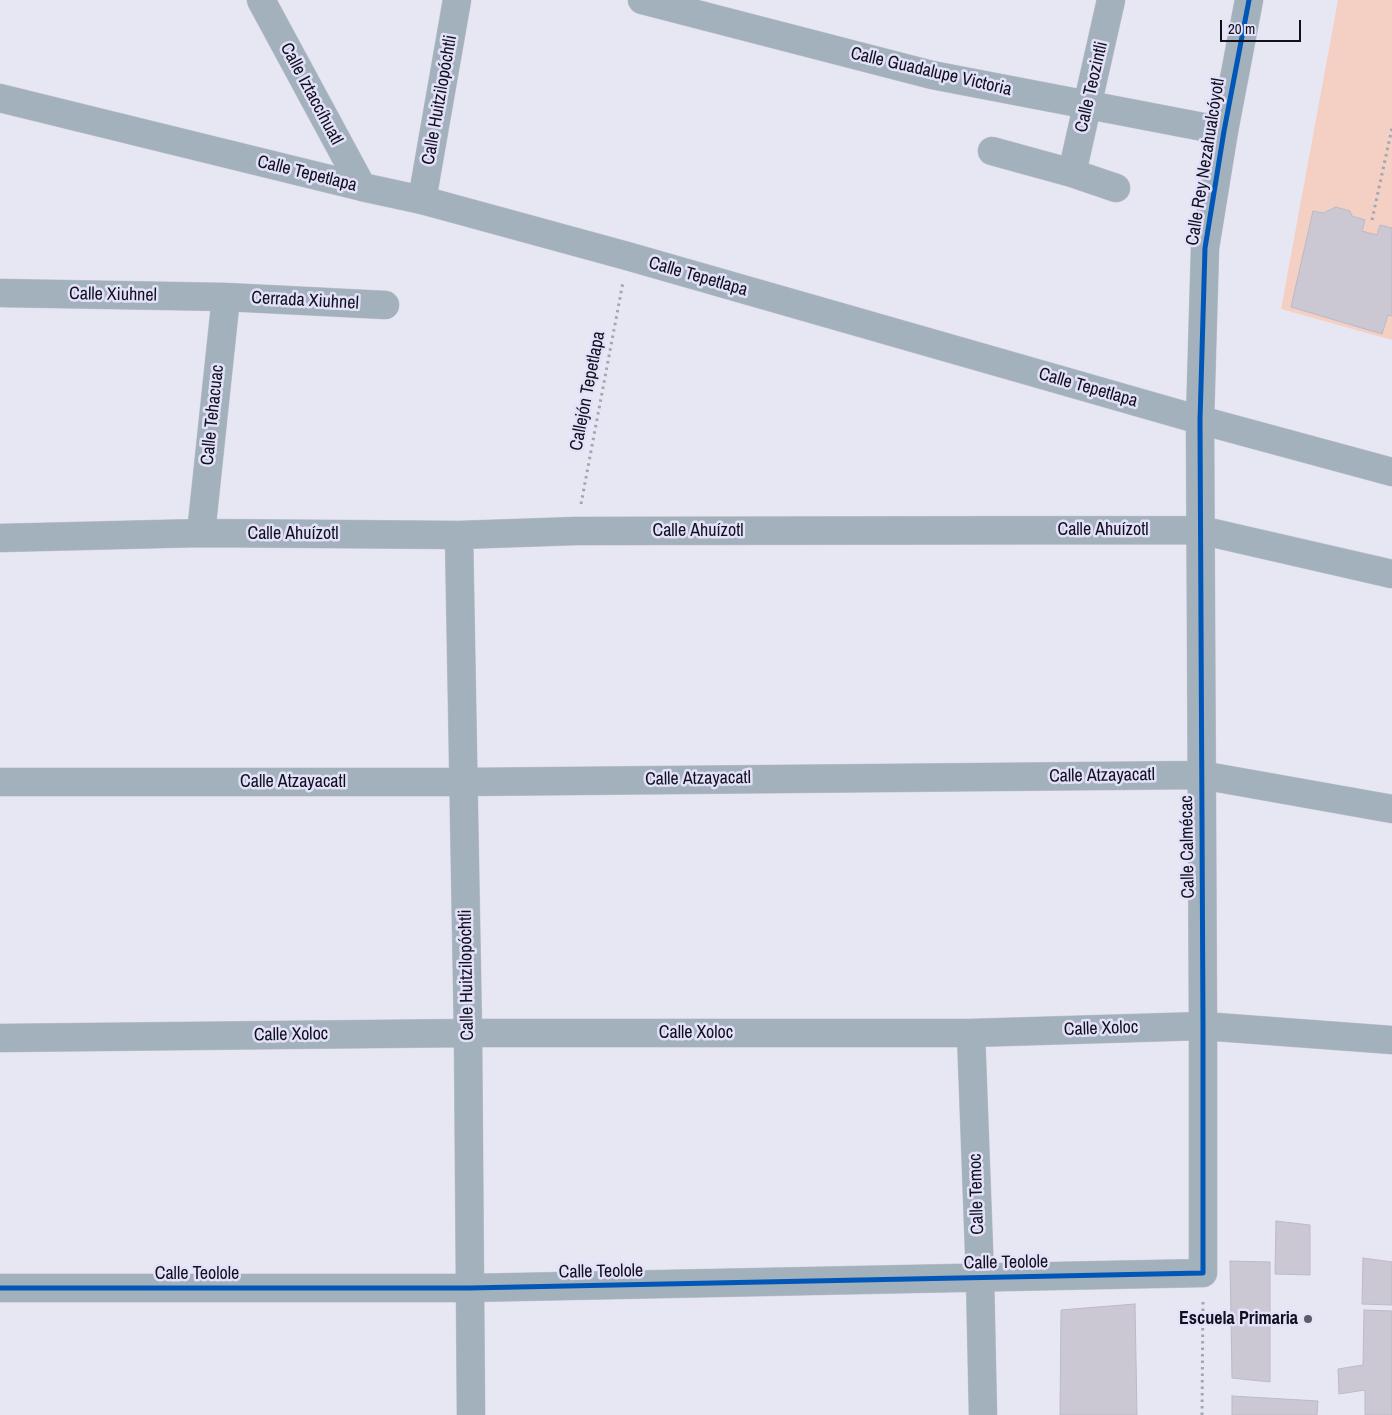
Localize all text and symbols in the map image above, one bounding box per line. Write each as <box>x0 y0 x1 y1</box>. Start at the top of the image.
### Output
scale bar <box>1222 10 1303 42</box>
text: 20 m <box>1228 18 1255 39</box>
street label: Calle Huitzilopóchtli <box>418 33 462 167</box>
street label: Calle Iztaccíhuatl <box>275 39 347 149</box>
street label: Calle Teozintli <box>1071 39 1113 135</box>
street label: Calle Guadalupe Victoria <box>848 43 1014 101</box>
street label: Calle Rey Nezahualcóyotl <box>1182 77 1230 247</box>
street label: Calle Tepetlapa <box>255 151 359 197</box>
street label: Calle Tepetlapa <box>646 253 750 301</box>
street label: Calle Xiuhnel <box>69 283 157 307</box>
street label: Cerrada Xiuhnel <box>251 287 359 315</box>
street label: Callejón Tepetlapa <box>566 329 610 453</box>
street label: Calle Tehacuac <box>197 364 229 466</box>
street label: Calle Tepetlapa <box>1036 364 1140 412</box>
street label: Calle Ahuízotl <box>1057 519 1149 541</box>
street label: Calle Ahuízotl <box>652 520 744 542</box>
street label: Calle Ahuízotl <box>247 523 339 545</box>
street label: Calle Atzayacatl <box>1049 764 1155 788</box>
street label: Calle Atzayacatl <box>645 767 751 791</box>
street label: Calle Atzayacatl <box>240 771 346 793</box>
street label: Calle Calmécac <box>1176 795 1200 899</box>
street label: Calle Huitzilopóchtli <box>455 909 479 1041</box>
street label: Calle Xoloc <box>1064 1017 1138 1041</box>
street label: Calle Xoloc <box>659 1022 733 1044</box>
street label: Calle Xoloc <box>254 1024 328 1046</box>
street label: Calle Temoc <box>965 1153 989 1235</box>
street label: Calle Teolole <box>964 1251 1048 1275</box>
street label: Calle Teolole <box>559 1260 643 1284</box>
street label: Calle Teolole <box>155 1263 239 1285</box>
place label: Escuela Primaria <box>1179 1308 1298 1330</box>
marker: Escuela Primaria <box>1302 1313 1314 1325</box>

